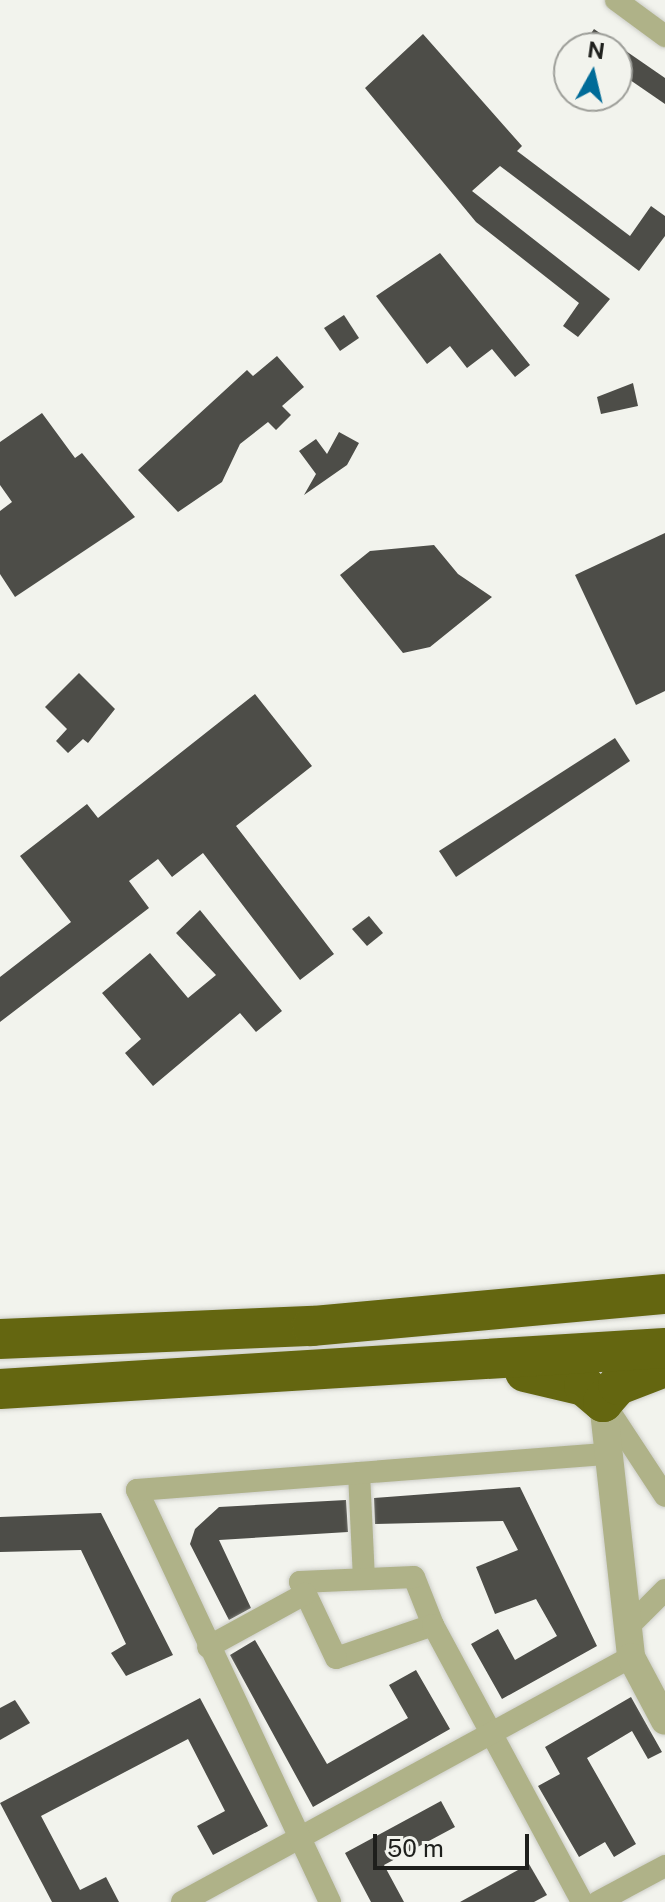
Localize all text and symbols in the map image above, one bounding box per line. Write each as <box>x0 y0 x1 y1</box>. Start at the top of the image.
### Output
north arrow <box>553 32 633 112</box>
text: N <box>586 36 606 64</box>
scale bar <box>377 1818 533 1868</box>
text: 50 m <box>387 1834 444 1862</box>

